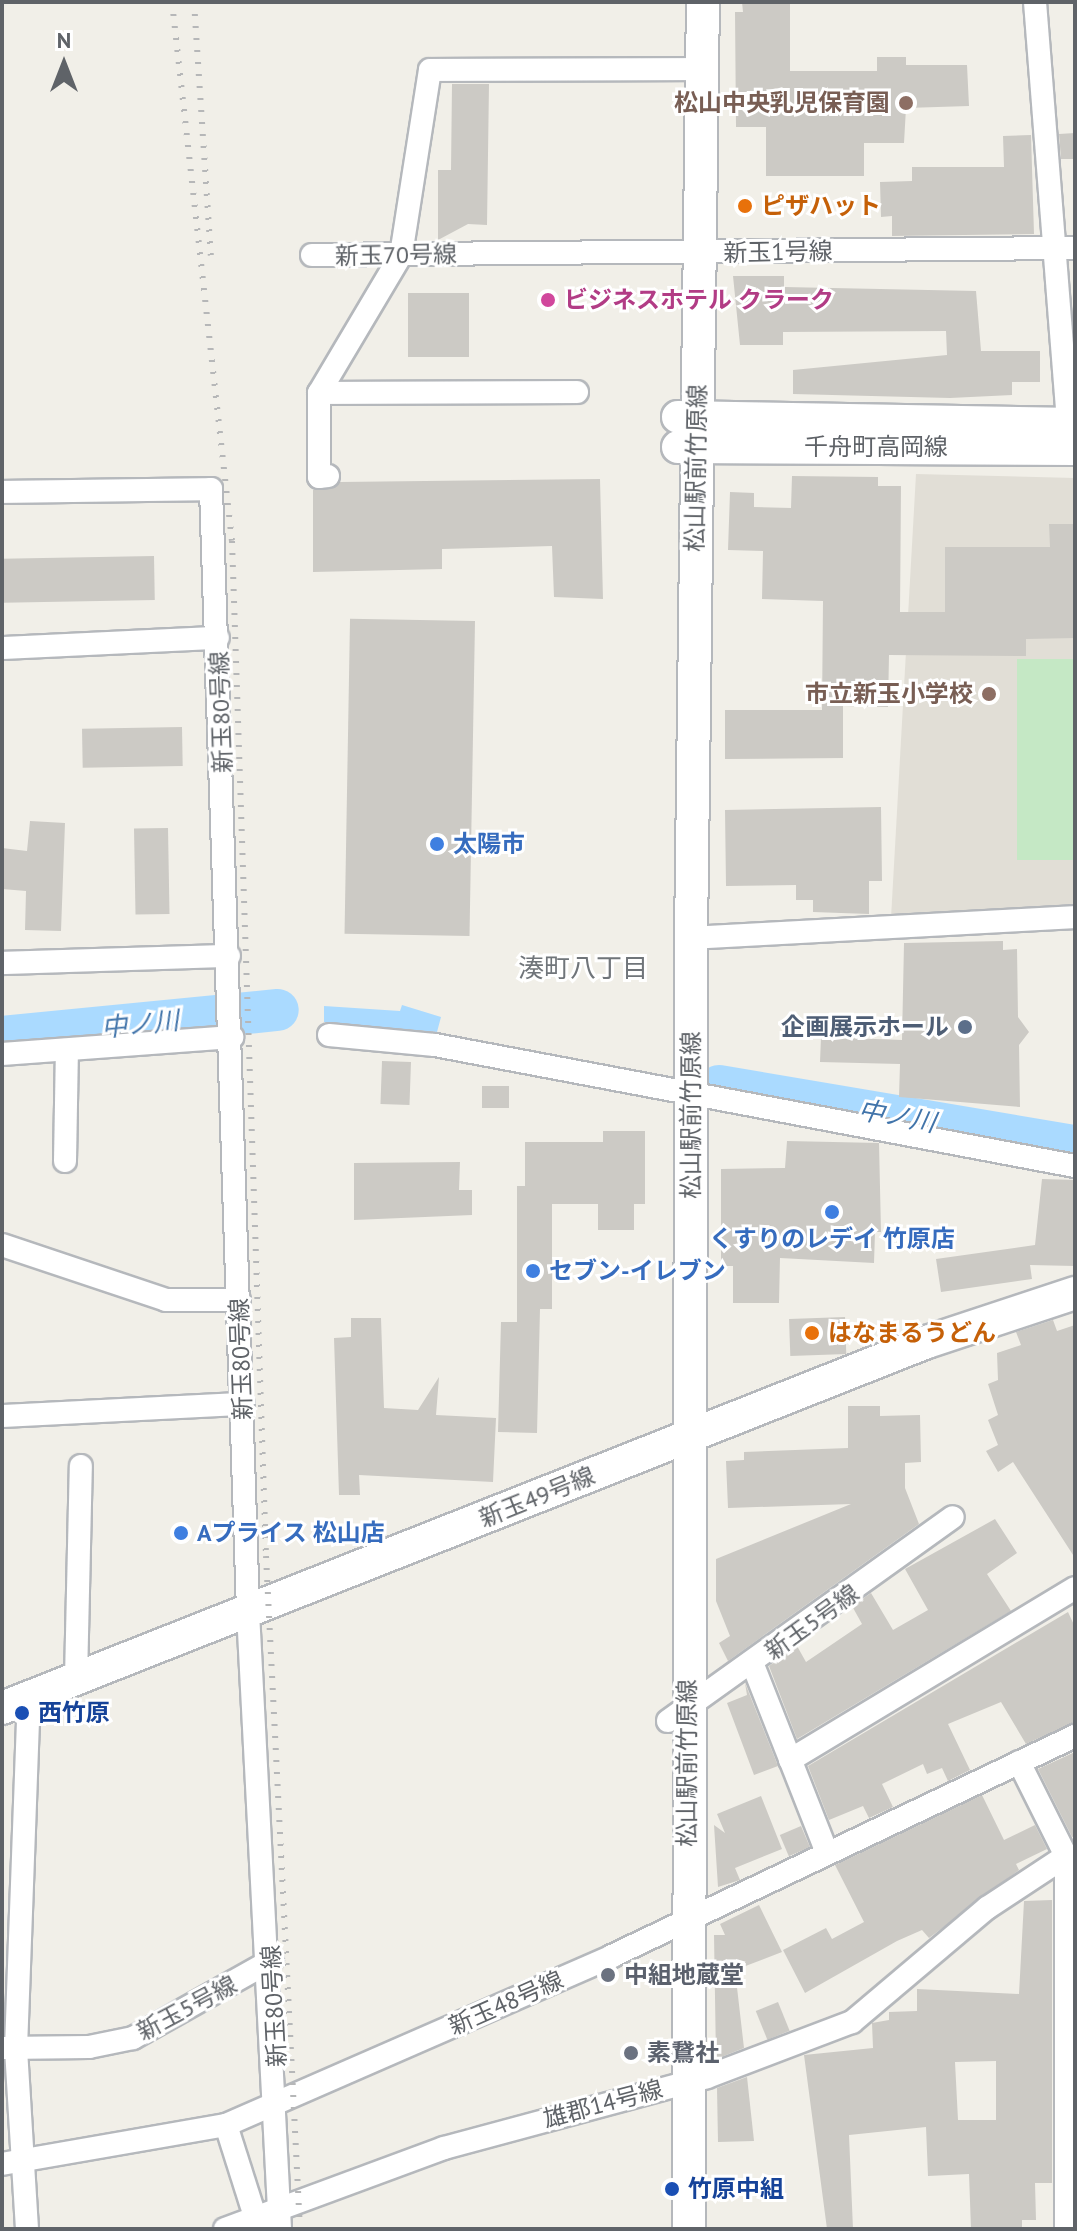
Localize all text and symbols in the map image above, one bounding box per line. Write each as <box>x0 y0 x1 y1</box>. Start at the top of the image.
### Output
north arrow <box>24 24 104 104</box>
text: N <box>57 26 71 54</box>
place label: 松山中央乳児保育園 <box>674 89 890 117</box>
marker: 松山中央乳児保育園 <box>897 94 915 112</box>
place label: ピザハット <box>761 192 881 220</box>
marker: ピザハット <box>736 197 754 215</box>
street label: 新玉1号線 <box>723 237 833 267</box>
street label: 新玉70号線 <box>335 240 457 270</box>
place label: ビジネスホテル クラーク <box>564 286 834 314</box>
marker: ビジネスホテル クラーク <box>539 291 557 309</box>
street label: 松山駅前竹原線 <box>680 384 712 552</box>
street label: 千舟町高岡線 <box>804 433 948 461</box>
street label: 新玉80号線 <box>204 650 238 774</box>
place label: 市立新玉小学校 <box>805 680 973 708</box>
marker: 市立新玉小学校 <box>980 685 998 703</box>
place label: 太陽市 <box>453 830 525 858</box>
marker: 太陽市 <box>428 835 446 853</box>
district label: 湊町八丁目 <box>518 952 648 984</box>
water label: 中ノ川 <box>100 1004 180 1044</box>
place label: 企画展示ホール <box>781 1013 949 1041</box>
marker: 企画展示ホール <box>956 1018 974 1036</box>
street label: 松山駅前竹原線 <box>677 1031 705 1199</box>
water label: 中ノ川 <box>856 1094 938 1138</box>
marker: くすりのレデイ 竹原店 <box>823 1203 841 1221</box>
place label: くすりのレデイ 竹原店 <box>709 1225 955 1253</box>
place label: セブン-イレブン <box>549 1257 726 1285</box>
marker: セブン-イレブン <box>524 1262 542 1280</box>
street label: 新玉80号線 <box>224 1297 258 1421</box>
place label: はなまるうどん <box>828 1319 996 1347</box>
marker: はなまるうどん <box>803 1324 821 1342</box>
street label: 新玉49号線 <box>475 1461 599 1533</box>
place label: Aプライス 松山店 <box>197 1519 386 1547</box>
marker: Aプライス 松山店 <box>172 1524 190 1542</box>
street label: 新玉5号線 <box>759 1578 865 1666</box>
street label: 松山駅前竹原線 <box>673 1679 701 1847</box>
place label: 西竹原 <box>38 1699 110 1727</box>
marker: 西竹原 <box>13 1704 31 1722</box>
street label: 新玉80号線 <box>256 1944 292 2068</box>
place label: 中組地蔵堂 <box>624 1961 744 1989</box>
street label: 新玉48号線 <box>444 1965 568 2041</box>
marker: 中組地蔵堂 <box>599 1966 617 1984</box>
street label: 新玉5号線 <box>132 1970 242 2046</box>
place label: 素鵞社 <box>647 2039 719 2067</box>
marker: 素鵞社 <box>622 2044 640 2062</box>
street label: 雄郡14号線 <box>540 2074 666 2134</box>
place label: 竹原中組 <box>688 2175 784 2203</box>
marker: 竹原中組 <box>663 2180 681 2198</box>

